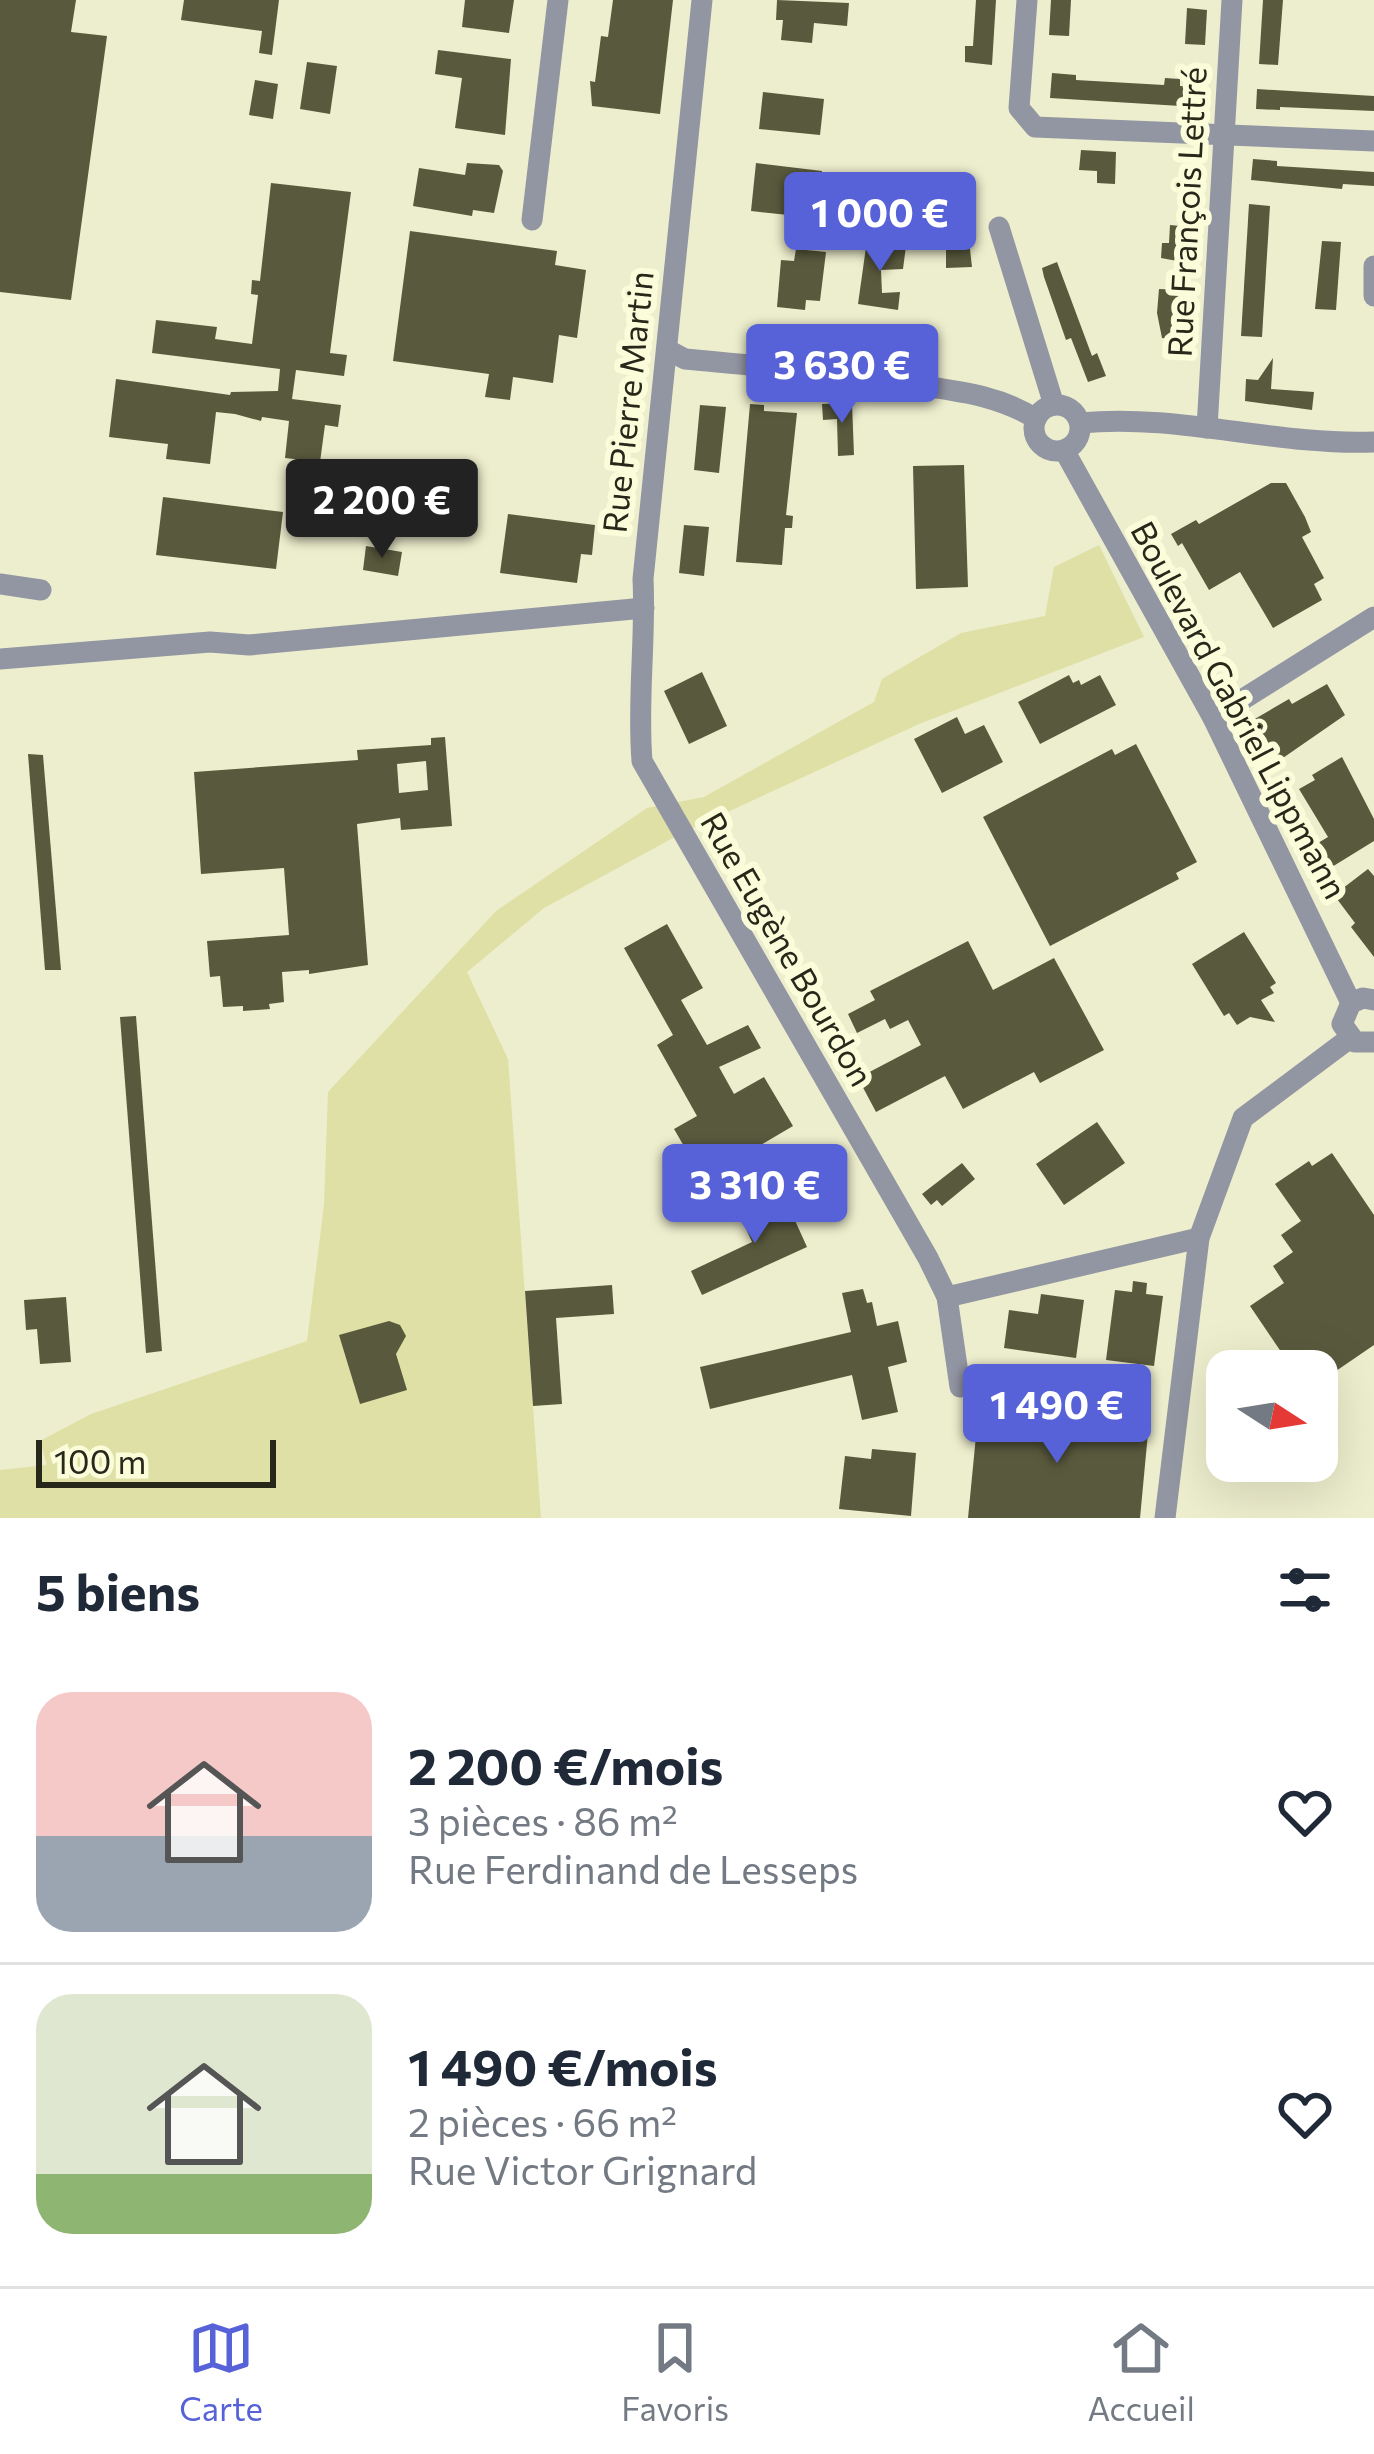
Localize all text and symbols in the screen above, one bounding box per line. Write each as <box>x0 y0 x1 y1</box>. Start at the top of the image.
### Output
street label: Rue François Lettré <box>1157 66 1214 358</box>
pin: 1 000 € <box>769 172 991 274</box>
text: 1 000 € <box>811 187 949 235</box>
street label: Rue Pierre Martin <box>592 269 661 535</box>
pin: 3 630 € <box>731 324 953 426</box>
text: 3 630 € <box>773 339 911 387</box>
pin: 2 200 € <box>271 459 493 561</box>
text: 2 200 € <box>313 474 451 522</box>
street label: Boulevard Gabriel Lippmann <box>1123 514 1357 905</box>
street label: Rue Eugène Bourdon <box>693 804 883 1092</box>
pin: 3 310 € <box>644 1144 866 1246</box>
text: 3 310 € <box>689 1159 821 1207</box>
north arrow <box>1206 1350 1338 1482</box>
map controls <box>1206 1350 1338 1482</box>
pin: 1 490 € <box>946 1364 1168 1466</box>
text: 1 490 € <box>990 1379 1124 1427</box>
scale bar <box>36 1434 276 1487</box>
text: 100 m <box>54 1440 146 1481</box>
icon: filters <box>1272 1557 1338 1623</box>
text: 5 biens <box>36 1559 200 1622</box>
text: 2 200 €/mois <box>408 1733 723 1796</box>
icon: home <box>132 1740 276 1884</box>
icon: heart <box>1272 1779 1338 1845</box>
text: 3 pièces · 86 m² <box>408 1796 678 1844</box>
text: Rue Ferdinand de Lesseps <box>408 1844 858 1892</box>
text: 1 490 €/mois <box>408 2034 717 2097</box>
icon: home <box>132 2042 276 2186</box>
icon: heart <box>1272 2081 1338 2147</box>
text: 2 pièces · 66 m² <box>408 2097 677 2145</box>
text: Rue Victor Grignard <box>408 2145 757 2193</box>
tab: Carte <box>179 2315 263 2428</box>
tab: Favoris <box>621 2315 729 2428</box>
tab: Accueil <box>1087 2315 1195 2428</box>

